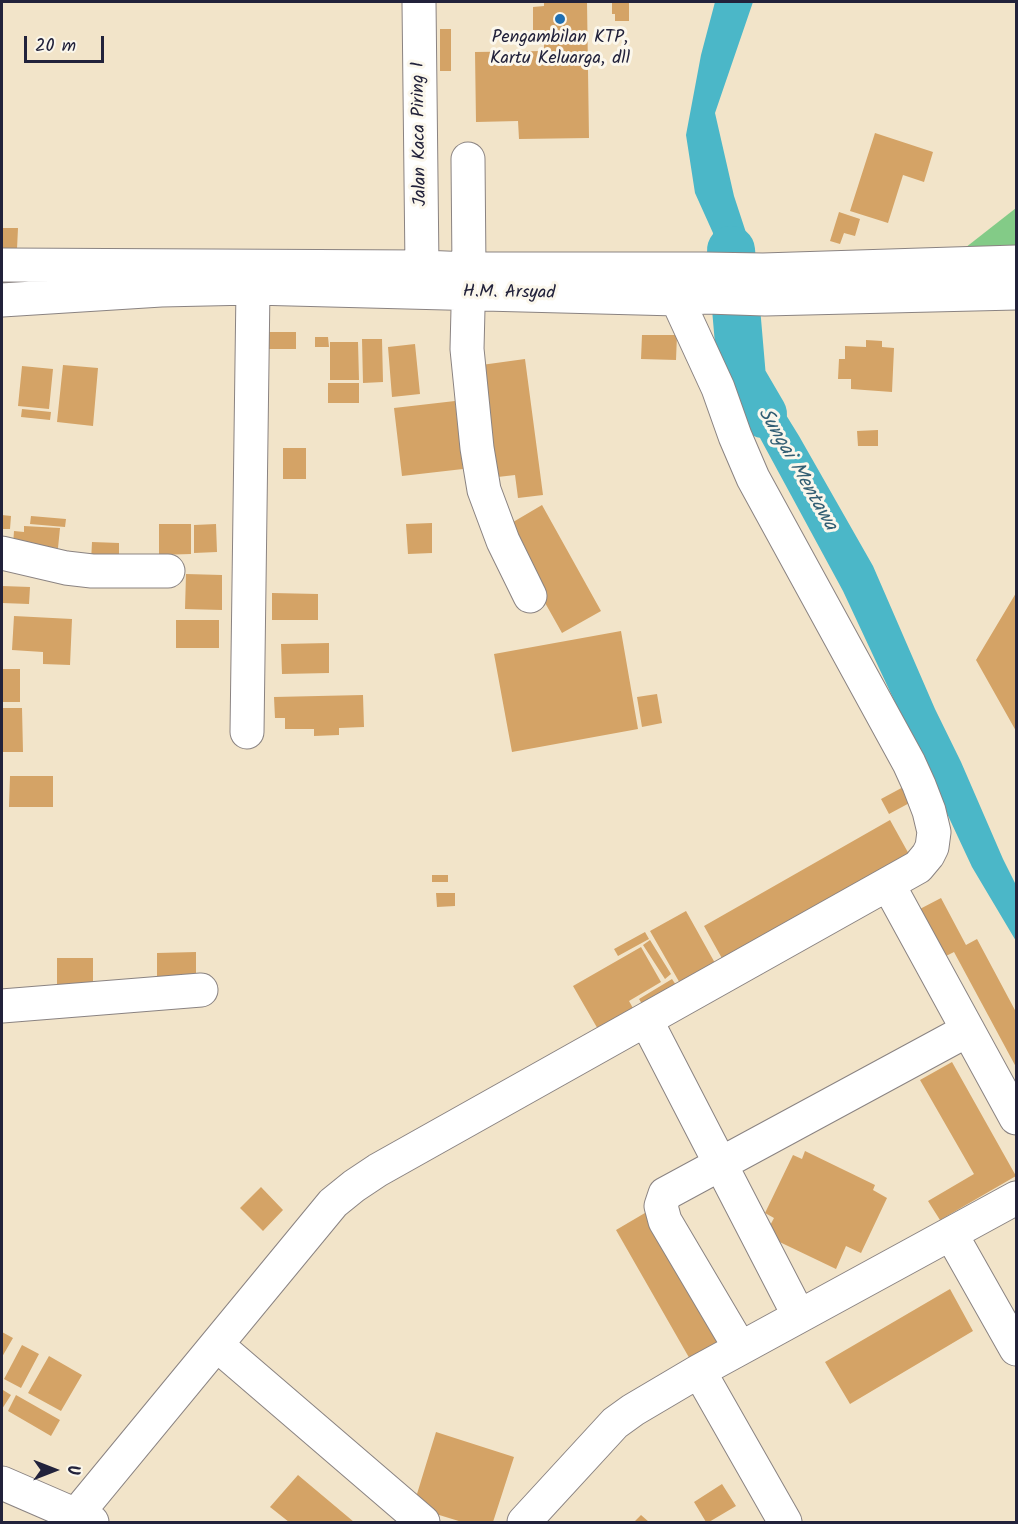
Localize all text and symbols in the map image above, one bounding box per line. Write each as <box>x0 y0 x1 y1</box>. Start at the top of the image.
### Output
marker: Pengambilan KTP, Kartu Keluarga, dll <box>553 12 567 26</box>
scale bar <box>27 24 106 62</box>
place label: Pengambilan KTP, Kartu Keluarga, dll <box>490 28 630 70</box>
text: 20 m <box>35 32 76 61</box>
street label: Jalan Kaca Piring 1 <box>409 62 433 206</box>
street label: H.M. Arsyad <box>463 282 555 306</box>
water label: Sungai Mentawa <box>751 404 841 536</box>
north arrow <box>24 1440 84 1500</box>
text: U <box>60 1465 85 1475</box>

